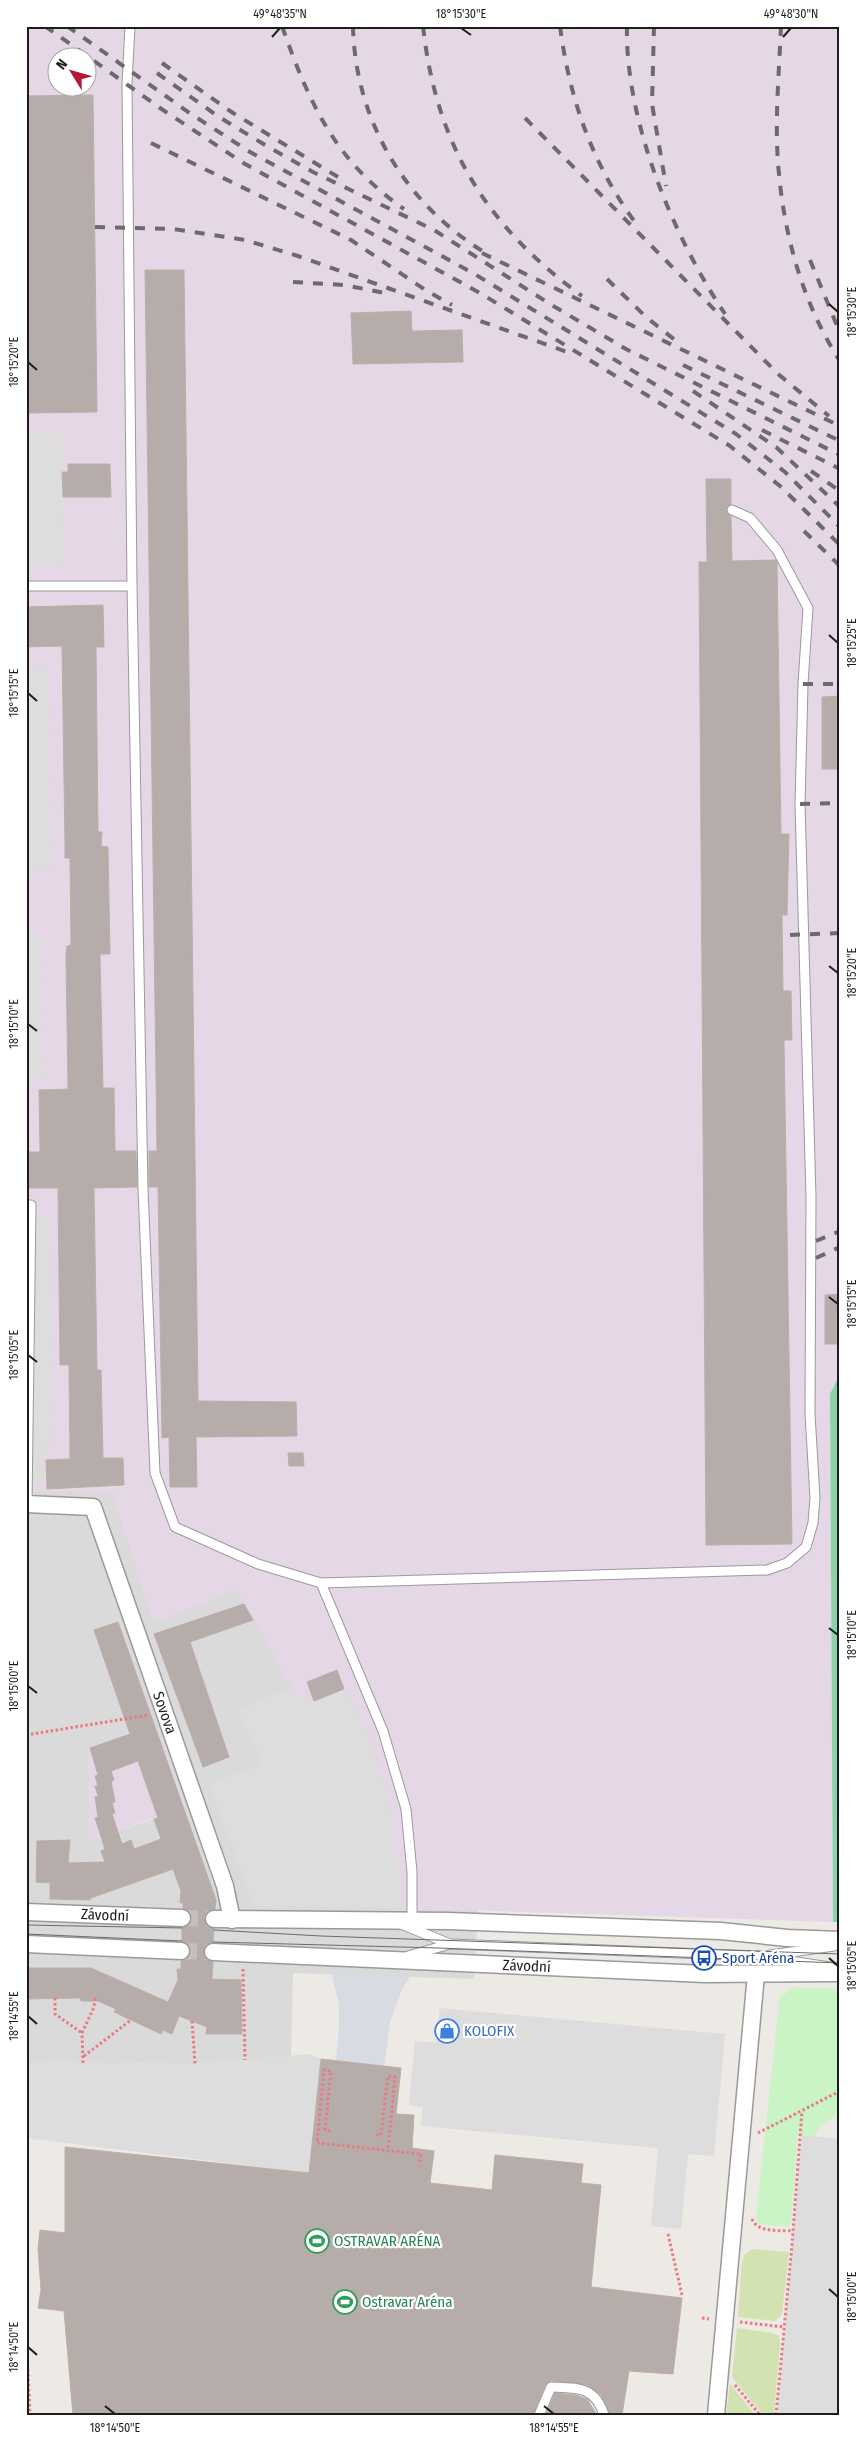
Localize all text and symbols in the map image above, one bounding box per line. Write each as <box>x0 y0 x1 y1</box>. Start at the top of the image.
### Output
text: 49°48'35"N <box>253 7 307 21</box>
text: 18°15'30"E <box>436 7 486 21</box>
text: 49°48'30"N <box>764 7 818 21</box>
north arrow <box>48 48 98 98</box>
text: N <box>53 56 71 73</box>
text: 18°15'30"E <box>845 287 859 337</box>
text: 18°15'20"E <box>7 337 21 387</box>
text: 18°15'25"E <box>845 618 859 668</box>
text: 18°15'15"E <box>7 668 21 717</box>
text: 18°15'20"E <box>845 948 859 998</box>
text: 18°15'10"E <box>7 999 21 1049</box>
text: 18°15'15"E <box>845 1279 859 1328</box>
text: 18°15'05"E <box>7 1330 21 1380</box>
text: 18°15'10"E <box>845 1610 859 1660</box>
text: 18°15'00"E <box>7 1660 21 1712</box>
street label: Sovova <box>149 1689 180 1736</box>
street label: Závodní <box>80 1905 130 1925</box>
text: 18°15'05"E <box>845 1941 859 1991</box>
bus stop icon: Sport Aréna <box>691 1945 717 1971</box>
place label: Sport Aréna <box>722 1949 794 1967</box>
street label: Závodní <box>502 1956 551 1976</box>
text: 18°14'55"E <box>7 1991 21 2041</box>
shop icon: KOLOFIX <box>434 2018 460 2044</box>
place label: KOLOFIX <box>464 2022 515 2040</box>
sports icon: OSTRAVAR ARÉNA <box>304 2228 330 2254</box>
place label: OSTRAVAR ARÉNA <box>334 2232 441 2250</box>
text: 18°15'00"E <box>845 2271 859 2323</box>
sports icon: Ostravar Aréna <box>332 2289 358 2315</box>
place label: Ostravar Aréna <box>362 2293 453 2311</box>
text: 18°14'50"E <box>7 2321 21 2372</box>
text: 18°14'50"E <box>90 2421 141 2435</box>
text: 18°14'55"E <box>529 2421 579 2435</box>

